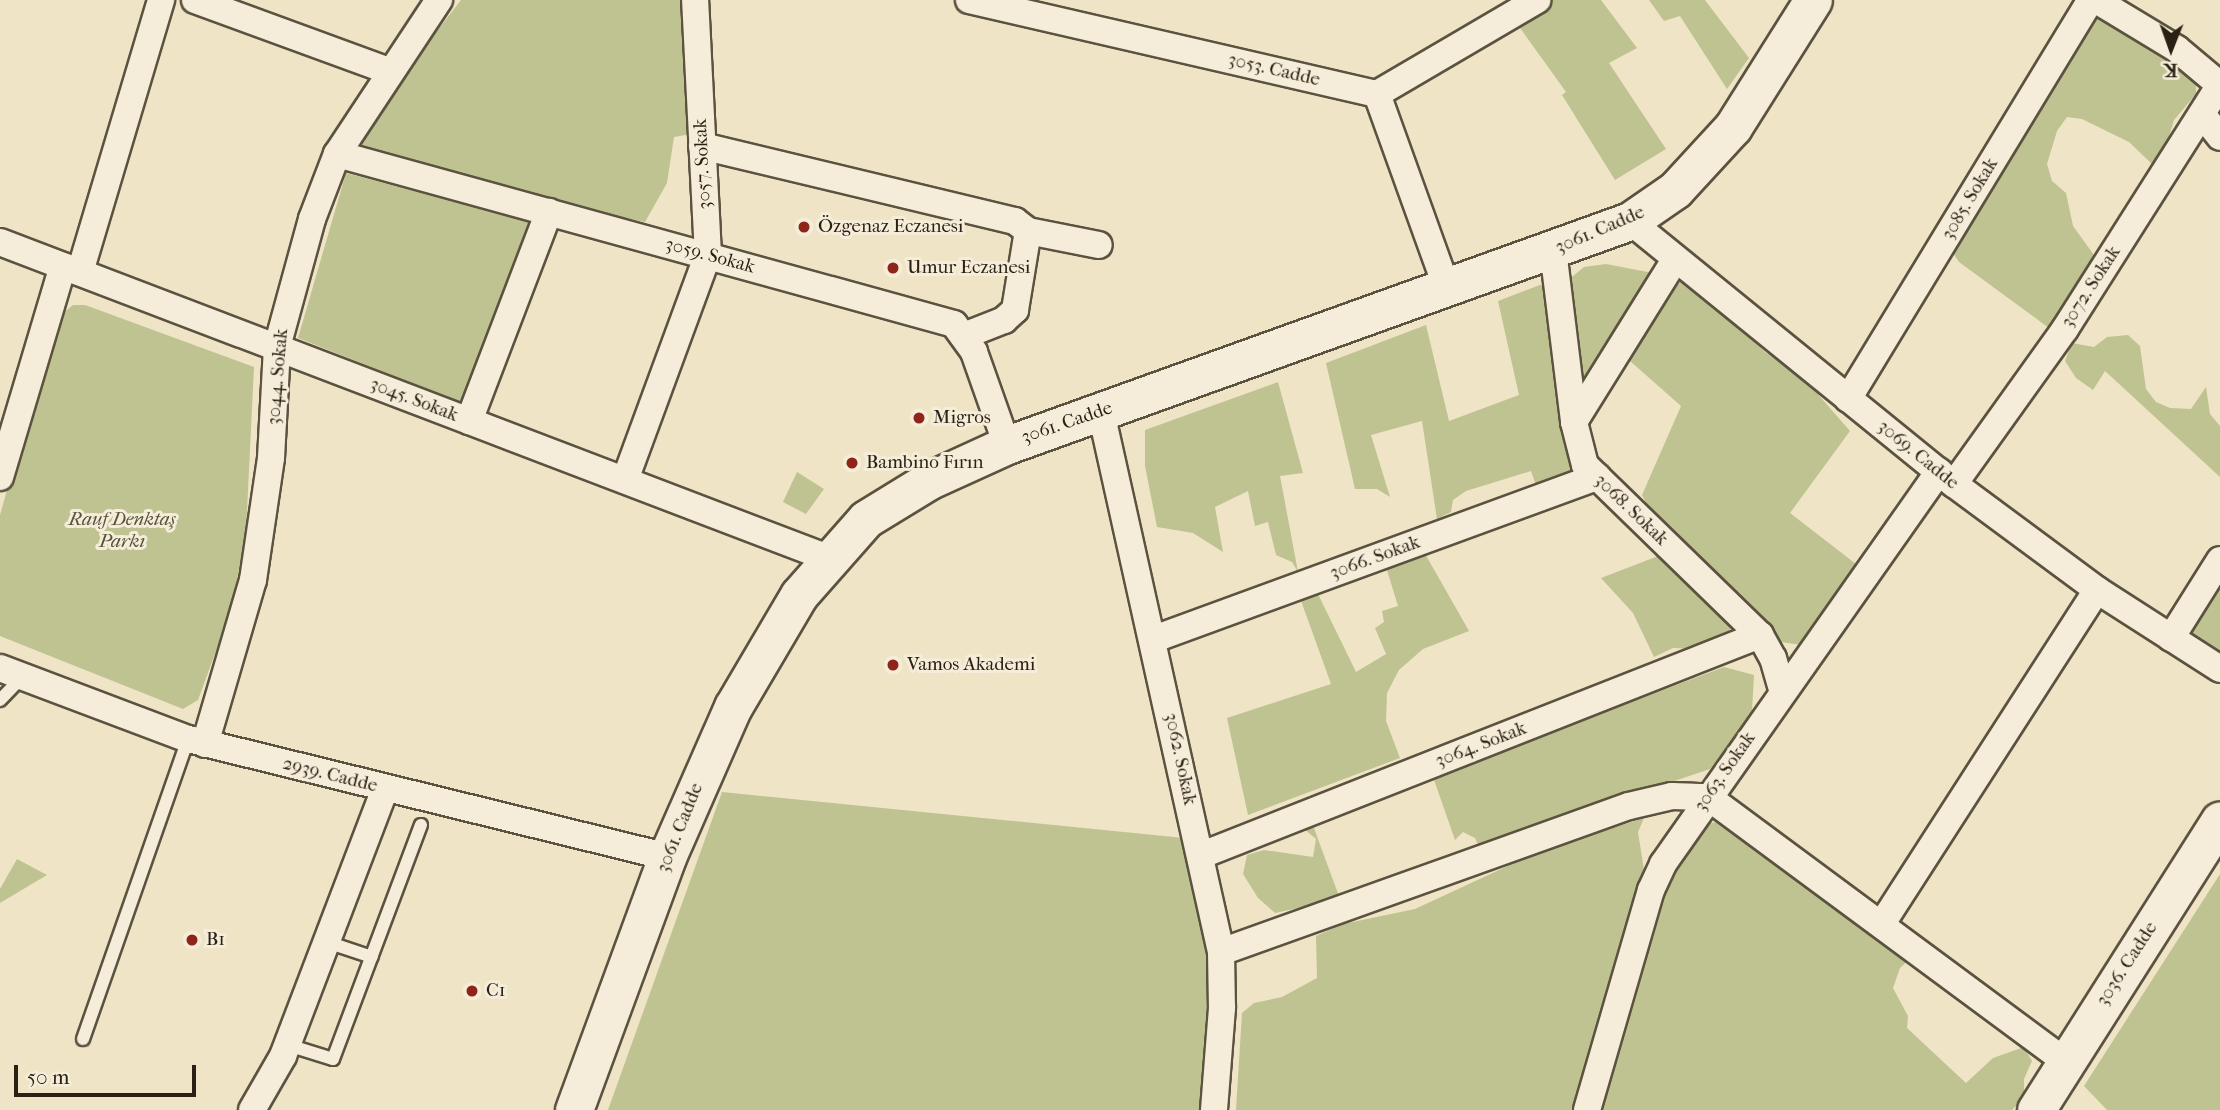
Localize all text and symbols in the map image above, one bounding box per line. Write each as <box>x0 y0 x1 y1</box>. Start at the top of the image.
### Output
north arrow <box>2136 14 2206 84</box>
street label: 3053. Cadde <box>1226 48 1322 92</box>
text: K <box>2164 59 2178 81</box>
street label: 3057. Sokak <box>689 118 717 210</box>
street label: 3085. Sokak <box>1937 154 2003 244</box>
street label: 3061. Cadde <box>1552 201 1648 259</box>
place label: Özgenaz Eczanesi <box>818 216 963 238</box>
marker: Özgenaz Eczanesi <box>796 219 812 235</box>
street label: 3059. Sokak <box>663 233 757 279</box>
street label: 3072. Sokak <box>2056 242 2126 332</box>
place label: Umur Eczanesi <box>907 257 1030 279</box>
marker: Umur Eczanesi <box>885 260 901 276</box>
street label: 3044. Sokak <box>262 328 294 426</box>
street label: 3045. Sokak <box>367 373 461 427</box>
street label: 3061. Cadde <box>1019 397 1115 449</box>
place label: Migros <box>933 407 991 429</box>
marker: Migros <box>911 410 927 426</box>
street label: 3069. Cadde <box>1873 415 1963 495</box>
place label: Bambino Fırın <box>866 452 983 474</box>
marker: Bambino Fırın <box>844 455 860 471</box>
street label: 3068. Sokak <box>1589 469 1673 551</box>
park label: Rauf Denktaş Parkı <box>68 509 176 553</box>
street label: 3066. Sokak <box>1327 531 1423 585</box>
place label: Vamos Akademi <box>907 654 1035 676</box>
marker: Vamos Akademi <box>885 657 901 673</box>
street label: 3062. Sokak <box>1159 711 1201 807</box>
street label: 3064. Sokak <box>1432 717 1530 773</box>
street label: 3063. Sokak <box>1689 728 1761 816</box>
street label: 2939. Cadde <box>280 752 380 798</box>
street label: 3061. Cadde <box>652 780 708 876</box>
street label: 3036. Cadde <box>2091 918 2163 1010</box>
place label: B1 <box>206 929 225 951</box>
marker: B1 <box>184 932 200 948</box>
place label: C1 <box>486 980 506 1002</box>
marker: C1 <box>464 983 480 999</box>
scale bar <box>18 1050 200 1094</box>
text: 50 m <box>27 1065 70 1089</box>

